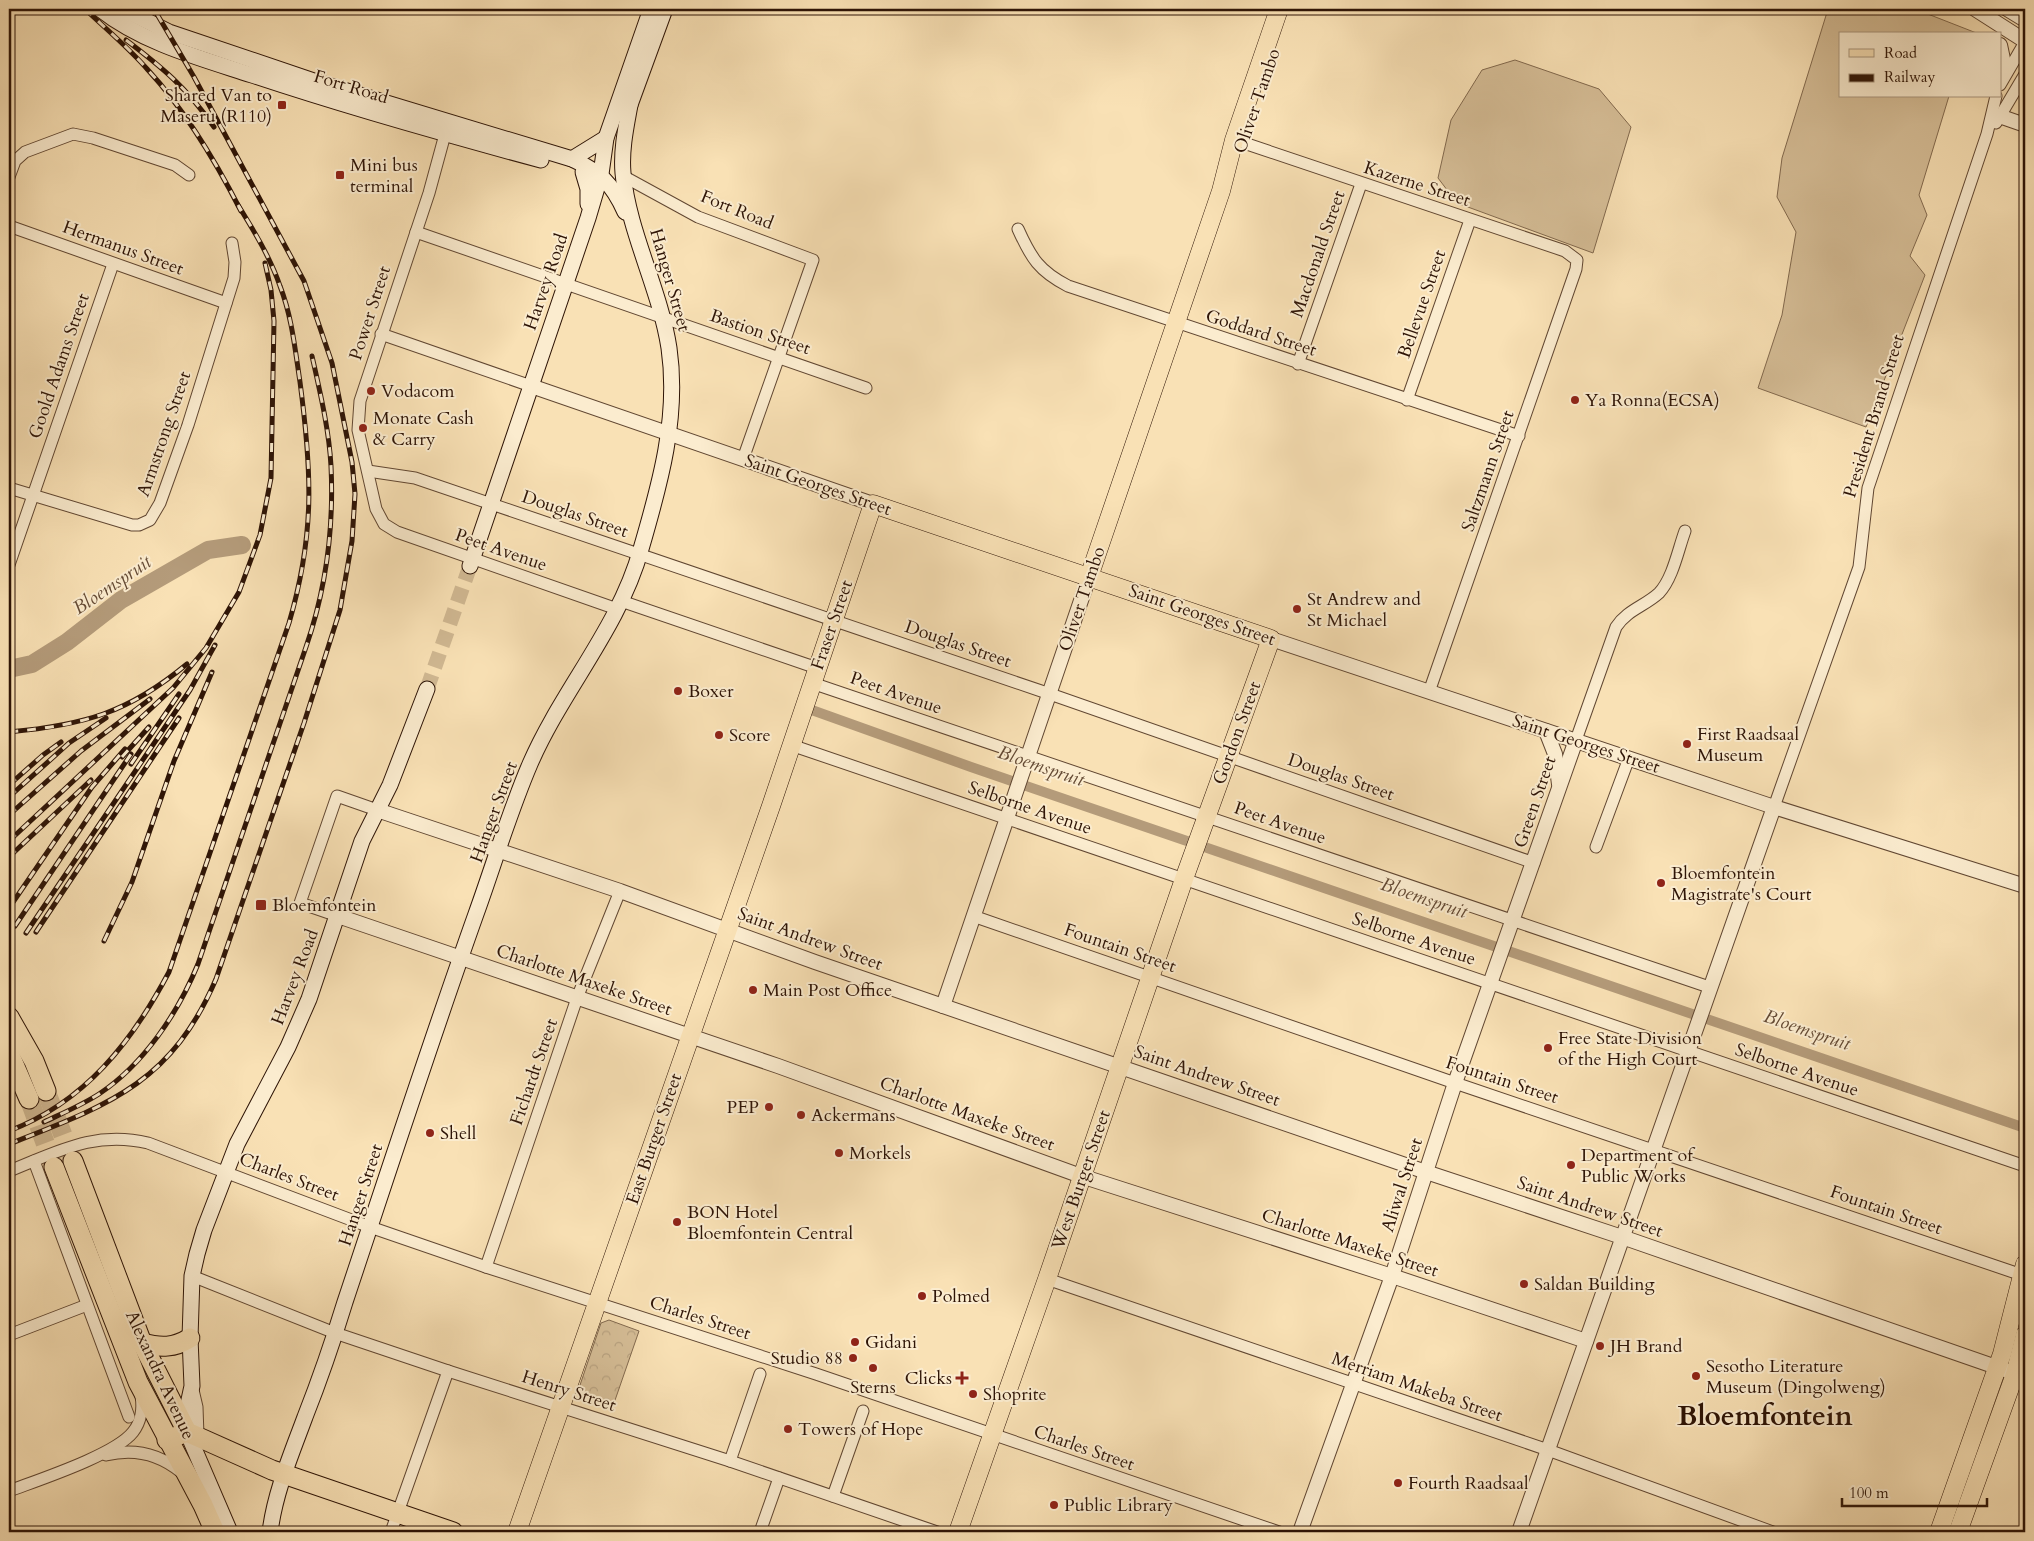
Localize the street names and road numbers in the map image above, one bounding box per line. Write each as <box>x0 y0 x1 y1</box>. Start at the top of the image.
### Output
street label: Oliver Tambo <box>1227 45 1287 157</box>
street label: Fort Road <box>311 64 392 110</box>
street label: Kazerne Street <box>1361 155 1474 213</box>
street label: Fort Road <box>697 184 778 236</box>
street label: Macdonald Street <box>1285 187 1351 321</box>
street label: Hermanus Street <box>59 215 187 282</box>
street label: Hanger Street <box>643 226 697 335</box>
street label: Harvey Road <box>518 230 574 334</box>
street label: Bellevue Street <box>1392 246 1452 362</box>
street label: Power Street <box>343 262 397 363</box>
street label: Goold Adams Street <box>22 290 96 442</box>
street label: Bastion Street <box>706 303 814 361</box>
street label: Goddard Street <box>1202 303 1320 363</box>
street label: President Brand Street <box>1837 331 1911 501</box>
street label: Armstrong Street <box>131 368 197 500</box>
street label: Saltzmann Street <box>1456 407 1521 535</box>
street label: Saint Georges Street <box>741 448 895 522</box>
street label: Douglas Street <box>519 484 632 544</box>
street label: Peet Avenue <box>452 523 550 577</box>
street label: Oliver Tambo <box>1052 543 1112 655</box>
street label: Fraser Street <box>805 576 859 673</box>
street label: Saint Georges Street <box>1125 578 1279 652</box>
street label: Douglas Street <box>902 614 1015 674</box>
street label: Peet Avenue <box>847 666 945 720</box>
street label: Gordon Street <box>1207 678 1267 788</box>
street label: Saint Georges Street <box>1509 708 1663 780</box>
street label: Douglas Street <box>1285 747 1398 807</box>
street label: Green Street <box>1508 752 1562 851</box>
street label: Hanger Street <box>464 758 524 866</box>
street label: Selborne Avenue <box>965 775 1095 841</box>
street label: Peet Avenue <box>1231 796 1329 850</box>
street label: Saint Andrew Street <box>734 901 886 977</box>
street label: Selborne Avenue <box>1349 906 1479 972</box>
street label: Fountain Street <box>1061 917 1180 979</box>
street label: Harvey Road <box>265 925 325 1028</box>
street label: Charlotte Maxeke Street <box>493 938 676 1022</box>
street label: Fichardt Street <box>504 1015 564 1129</box>
street label: Selborne Avenue <box>1732 1037 1862 1103</box>
street label: Saint Andrew Street <box>1131 1039 1283 1113</box>
street label: Fountain Street <box>1443 1050 1562 1110</box>
street label: East Burger Street <box>620 1070 688 1208</box>
street label: Charlotte Maxeke Street <box>876 1071 1058 1157</box>
street label: West Burger Street <box>1045 1107 1117 1254</box>
street label: Aliwal Street <box>1375 1135 1429 1235</box>
street label: Hanger Street <box>333 1140 389 1249</box>
street label: Charles Street <box>236 1147 343 1208</box>
street label: Saint Andrew Street <box>1514 1170 1666 1244</box>
street label: Fountain Street <box>1827 1179 1946 1241</box>
street label: Charlotte Maxeke Street <box>1258 1203 1442 1283</box>
street label: Charles Street <box>646 1290 754 1346</box>
street label: Alexandra Avenue <box>119 1306 201 1444</box>
street label: Merriam Makeba Street <box>1328 1346 1506 1428</box>
street label: Henry Street <box>519 1364 620 1418</box>
street label: Charles Street <box>1030 1419 1138 1477</box>

